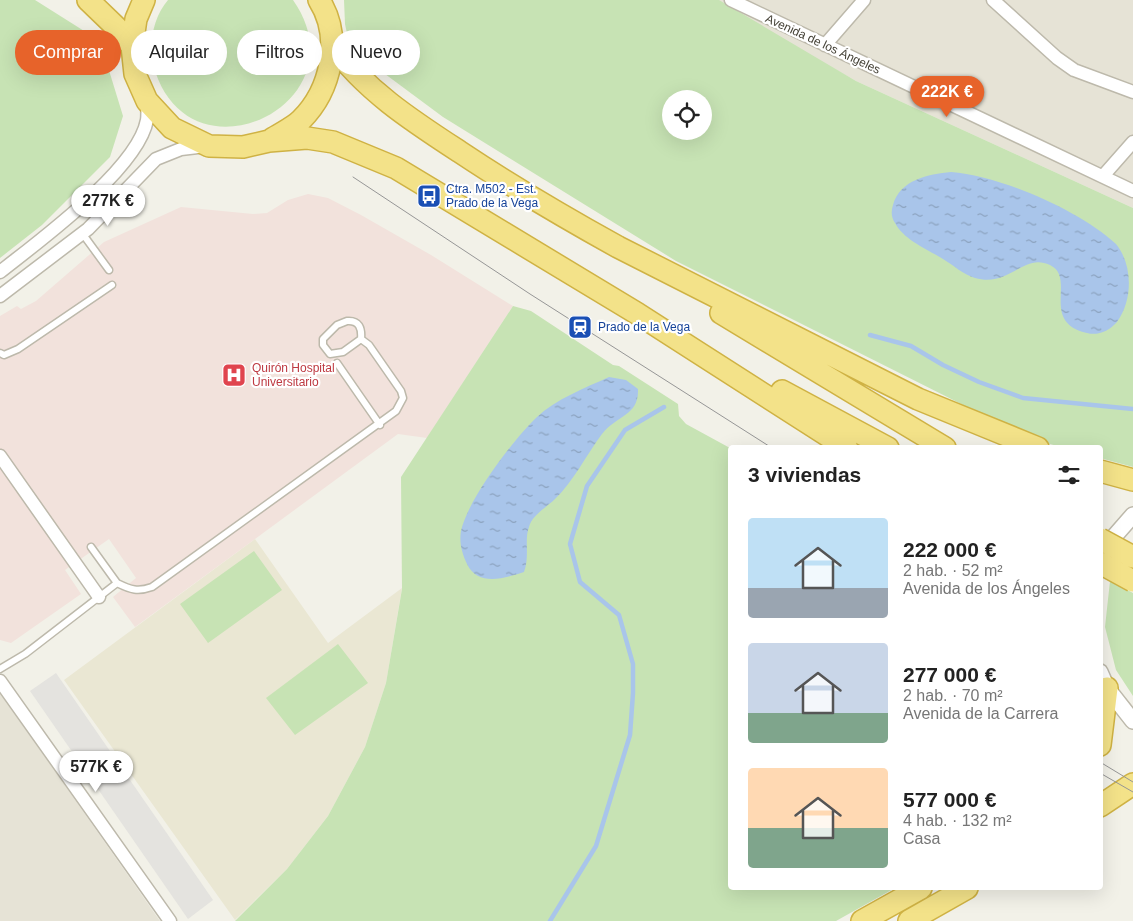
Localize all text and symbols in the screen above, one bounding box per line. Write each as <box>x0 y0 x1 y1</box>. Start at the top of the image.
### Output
street label: Avenida de los Ángeles <box>763 10 883 77</box>
chip: Comprar <box>15 30 121 75</box>
chip: Alquilar <box>131 30 227 75</box>
chip: Filtros <box>237 30 322 75</box>
chip: Nuevo <box>332 30 420 75</box>
pin: 222K € <box>906 76 988 118</box>
text: 222K € <box>921 83 973 100</box>
map controls <box>662 90 712 140</box>
button: locate <box>662 90 712 140</box>
place label: Ctra. M502 - Est. Prado de la Vega <box>446 182 538 210</box>
bus stop icon: Ctra. M502 - Est. Prado de la Vega <box>416 183 442 209</box>
pin: 277K € <box>67 184 149 227</box>
text: 277K € <box>82 192 134 209</box>
station icon: Prado de la Vega <box>567 314 593 340</box>
place label: Prado de la Vega <box>598 320 690 334</box>
place label: Quirón Hospital Universitario <box>252 361 335 389</box>
hospital icon: Quirón Hospital Universitario <box>221 362 247 388</box>
icon: filters <box>1055 461 1083 489</box>
text: 3 viviendas <box>748 463 861 486</box>
icon: home <box>788 538 848 598</box>
text: 222 000 € <box>903 538 996 561</box>
text: 2 hab. · 52 m² <box>903 562 1003 579</box>
text: Avenida de los Ángeles <box>903 580 1070 597</box>
icon: home <box>788 663 848 723</box>
text: 277 000 € <box>903 663 996 686</box>
text: 2 hab. · 70 m² <box>903 687 1003 704</box>
text: Avenida de la Carrera <box>903 705 1058 722</box>
pin: 577K € <box>55 750 137 793</box>
text: 577K € <box>70 758 122 775</box>
icon: home <box>788 788 848 848</box>
text: 577 000 € <box>903 788 996 811</box>
text: 4 hab. · 132 m² <box>903 812 1012 829</box>
text: Casa <box>903 830 940 847</box>

